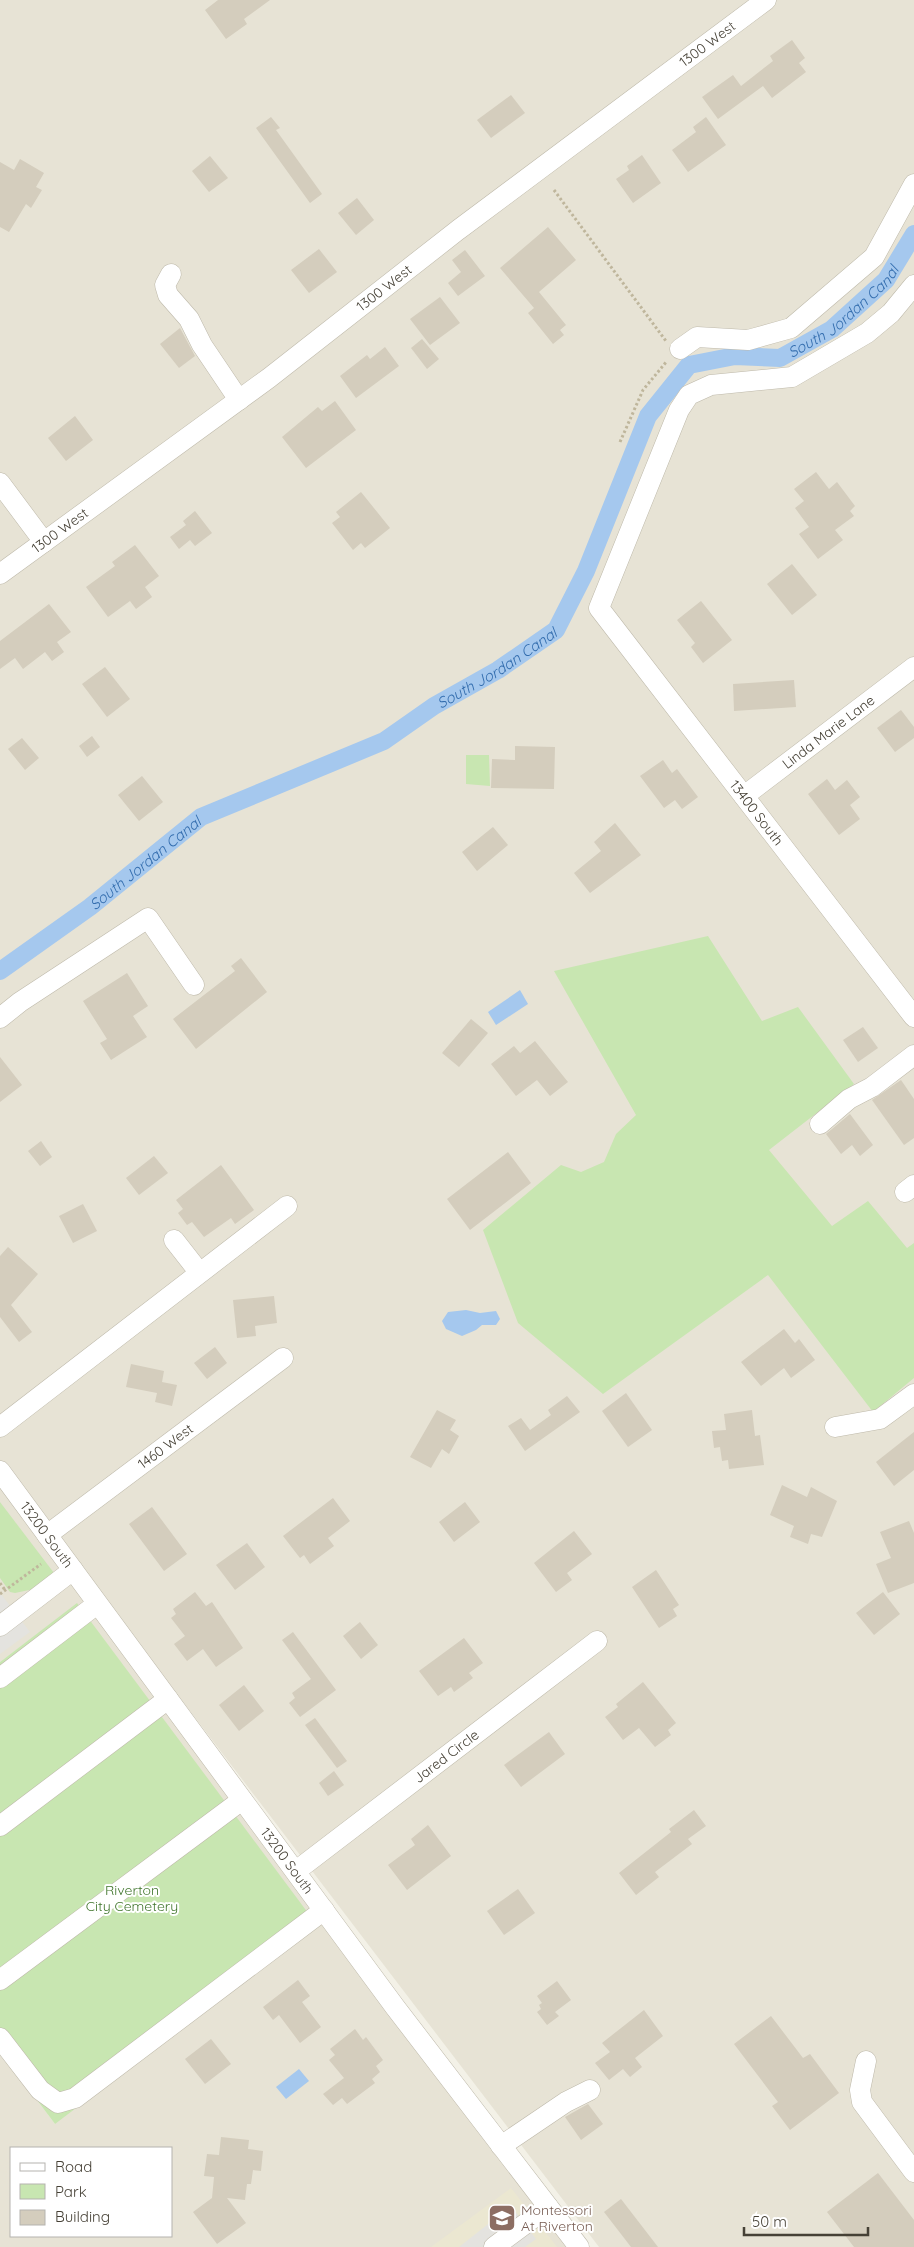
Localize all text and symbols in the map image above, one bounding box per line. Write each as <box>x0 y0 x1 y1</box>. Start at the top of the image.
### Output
street label: 1300 West <box>676 17 739 71</box>
street label: 1300 West <box>353 260 416 315</box>
water label: South Jordan Canal <box>784 260 903 361</box>
street label: 1300 West <box>28 504 92 557</box>
water label: South Jordan Canal <box>433 622 561 712</box>
street label: Linda Marie Lane <box>779 691 878 773</box>
street label: 13400 South <box>726 777 787 849</box>
water label: South Jordan Canal <box>85 811 206 913</box>
street label: 1460 West <box>134 1419 197 1473</box>
street label: 13200 South <box>17 1498 77 1571</box>
street label: Jared Circle <box>410 1726 482 1787</box>
street label: 13200 South <box>257 1824 317 1897</box>
park label: Riverton City Cemetery <box>86 1881 178 1915</box>
legend <box>10 2147 172 2237</box>
text: Road <box>55 2157 92 2176</box>
text: Park <box>55 2182 87 2201</box>
place label: Montessori At Riverton <box>521 2201 593 2235</box>
school or university icon: Montessori At Riverton <box>487 2203 517 2233</box>
scale bar <box>744 2204 868 2236</box>
text: Building <box>55 2207 110 2226</box>
text: 50 m <box>752 2212 787 2231</box>

